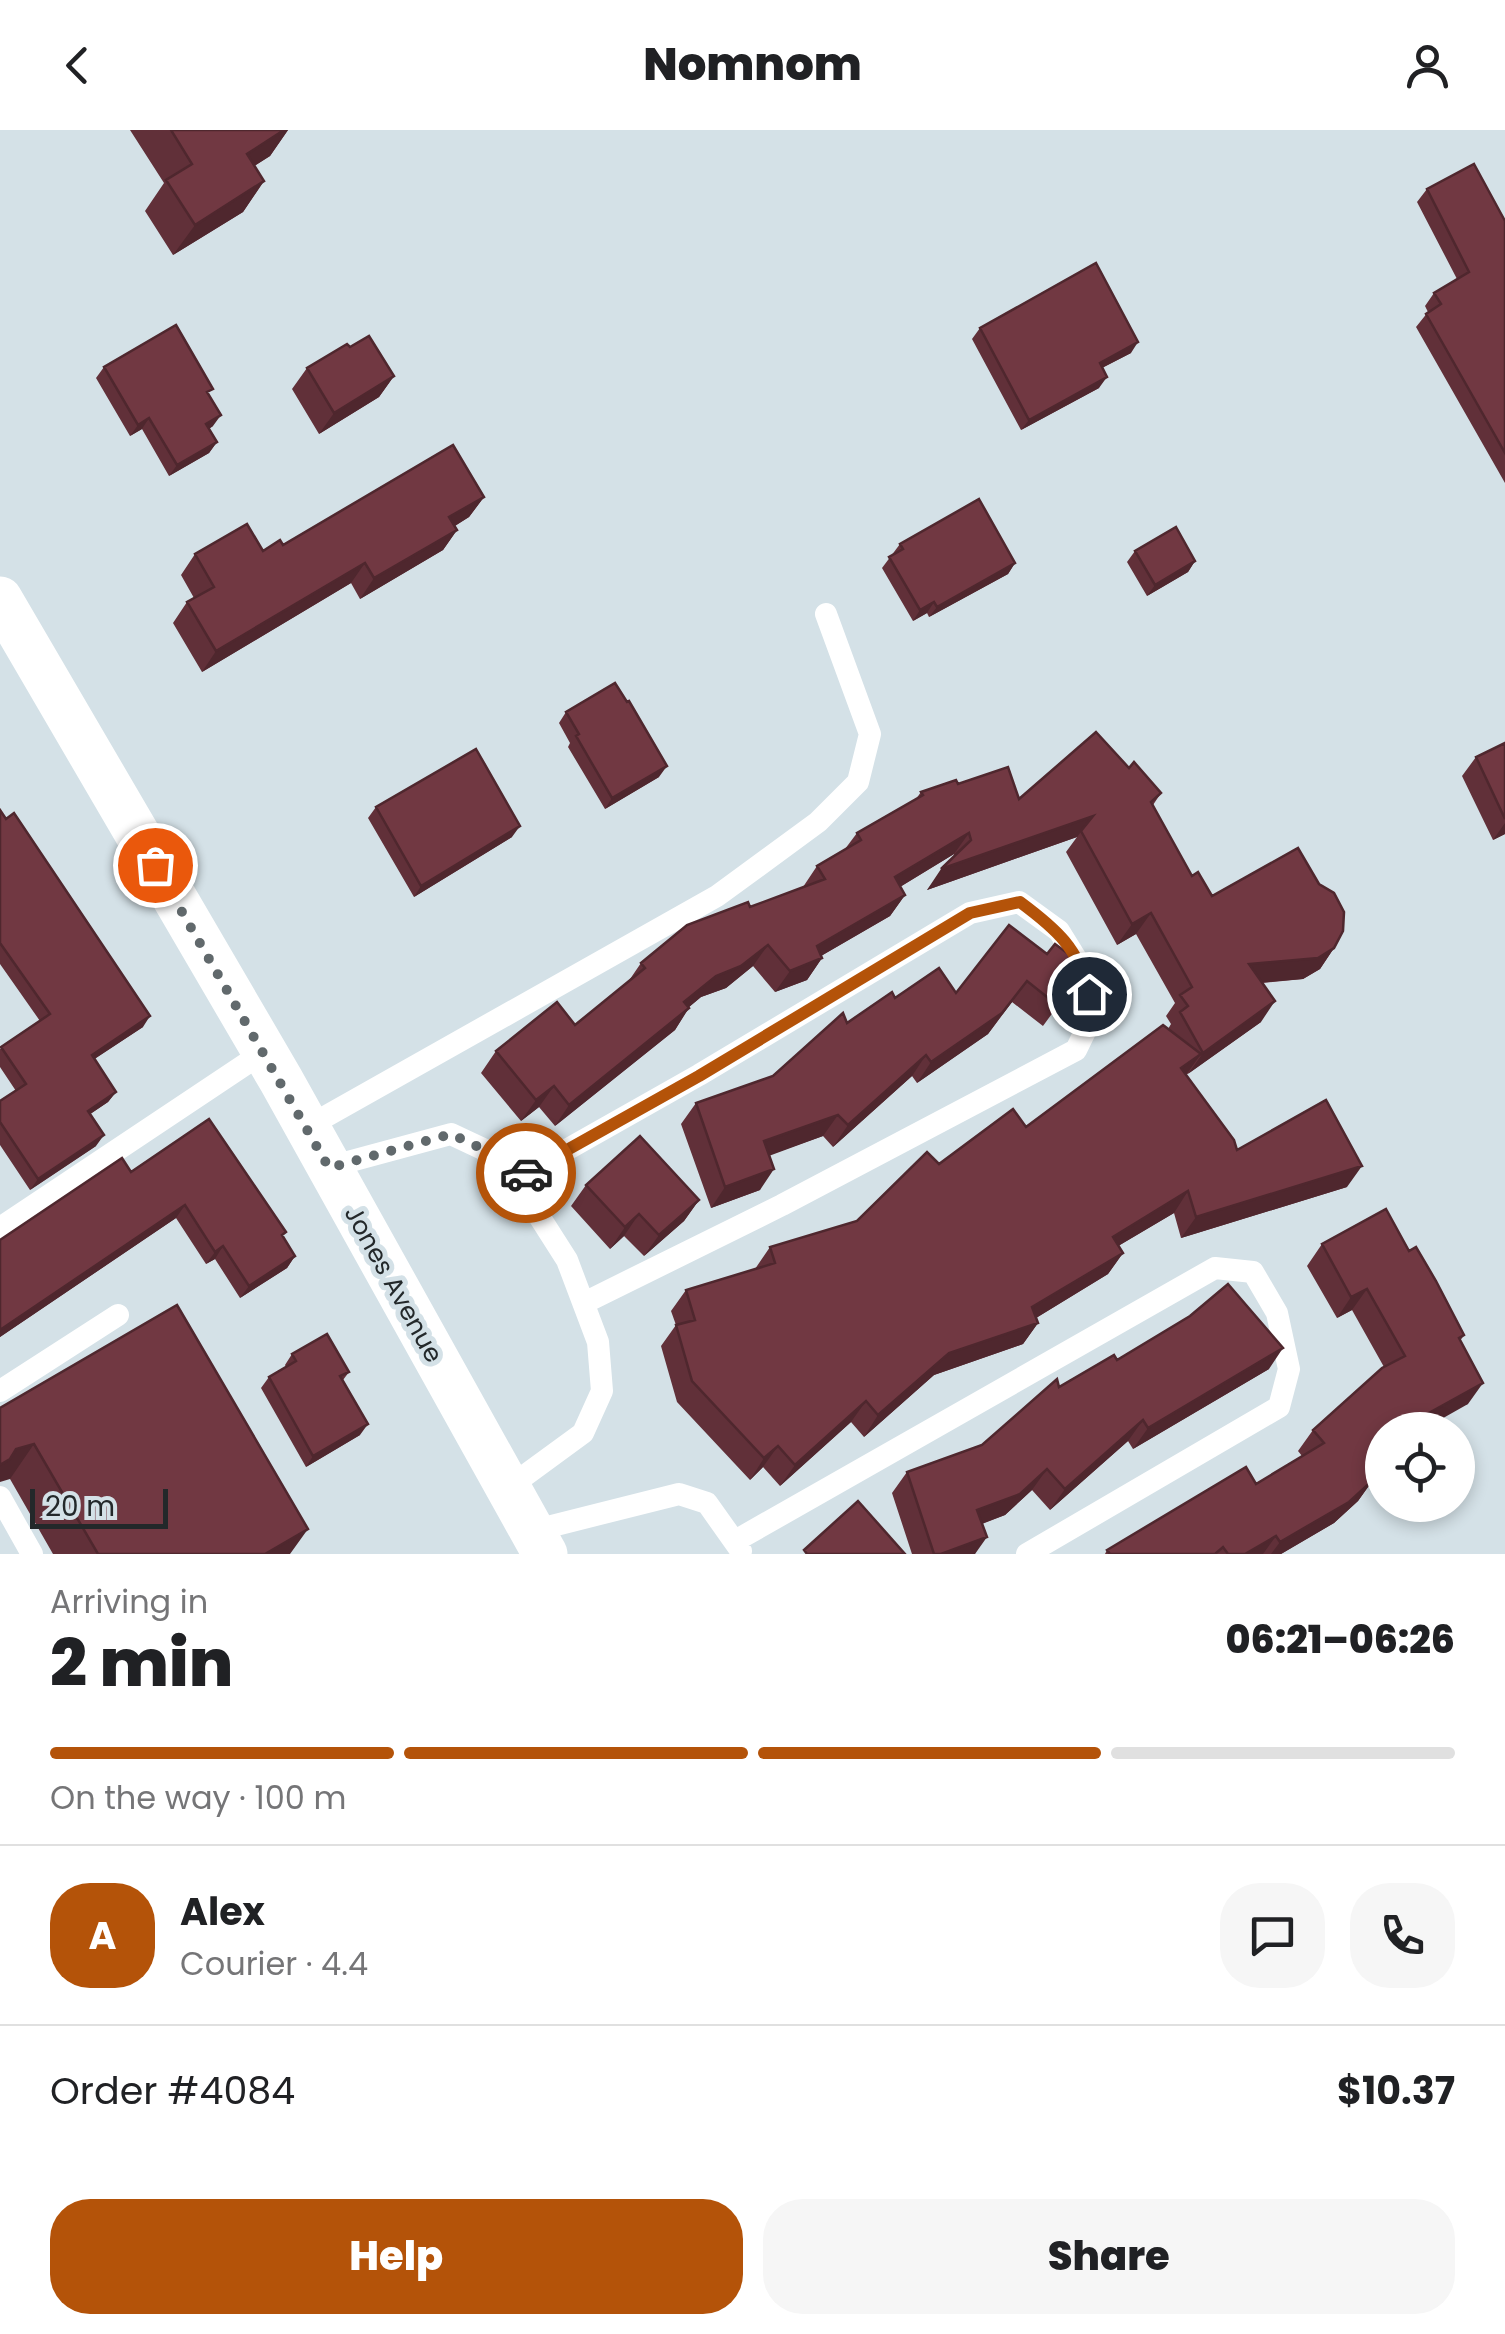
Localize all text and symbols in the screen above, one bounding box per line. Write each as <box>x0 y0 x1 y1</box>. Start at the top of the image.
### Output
text: Nomnom <box>643 33 862 96</box>
icon: back <box>50 38 105 93</box>
icon: person <box>1400 38 1455 93</box>
pin <box>113 823 198 908</box>
icon: bag <box>128 838 183 893</box>
pin <box>1047 952 1132 1037</box>
icon: home <box>1062 967 1117 1022</box>
courier <box>476 1123 576 1223</box>
icon: car <box>499 1146 554 1201</box>
street label: Jones Avenue <box>336 1200 451 1369</box>
map controls <box>1365 1412 1475 1522</box>
button: locate <box>1365 1412 1475 1522</box>
scale bar <box>30 1484 168 1528</box>
text: 20 m <box>45 1487 115 1526</box>
text: Arriving in <box>50 1579 208 1624</box>
text: 06:21–06:26 <box>1226 1613 1455 1666</box>
text: 2 min <box>50 1618 233 1709</box>
text: On the way · 100 m <box>50 1775 346 1820</box>
button: chat <box>1220 1883 1325 1988</box>
button: phone <box>1350 1883 1455 1988</box>
text: Alex <box>180 1885 265 1938</box>
text: A <box>88 1909 117 1962</box>
text: Courier · 4.4 <box>180 1941 368 1986</box>
text: Order #4084 <box>50 2064 295 2117</box>
text: $10.37 <box>1337 2064 1455 2117</box>
button: Help <box>50 2199 743 2314</box>
button: Share <box>763 2199 1455 2314</box>

